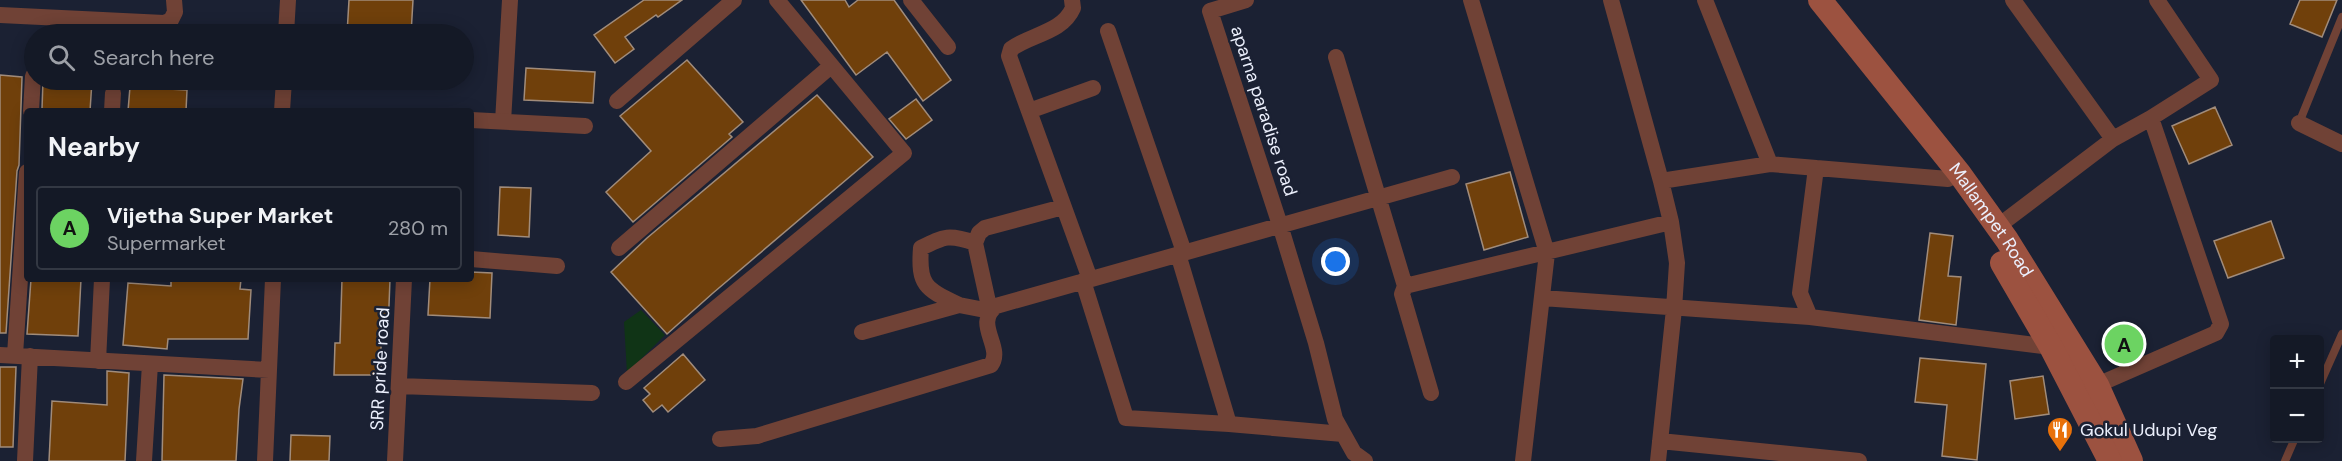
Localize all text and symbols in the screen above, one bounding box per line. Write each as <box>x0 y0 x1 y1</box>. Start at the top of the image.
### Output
street label: aparna paradise road <box>1225 23 1303 199</box>
search box <box>24 24 474 90</box>
icon: search <box>45 41 78 74</box>
text: Search here <box>93 43 214 72</box>
text: Nearby <box>48 130 140 164</box>
street label: Mallampet Road <box>1943 158 2039 282</box>
text: Vijetha Super Market <box>107 201 333 230</box>
text: A <box>62 215 77 241</box>
text: 280 m <box>388 215 448 241</box>
text: Supermarket <box>107 230 226 256</box>
your location <box>1321 247 1350 276</box>
street label: SRR pride road <box>365 307 395 431</box>
pin: A <box>2104 322 2144 366</box>
map controls <box>2270 335 2324 443</box>
button: + <box>2270 335 2324 389</box>
button: − <box>2270 389 2324 443</box>
restaurant icon: Gokul Udupi Veg <box>2045 415 2075 453</box>
place label: Gokul Udupi Veg <box>2080 418 2217 442</box>

